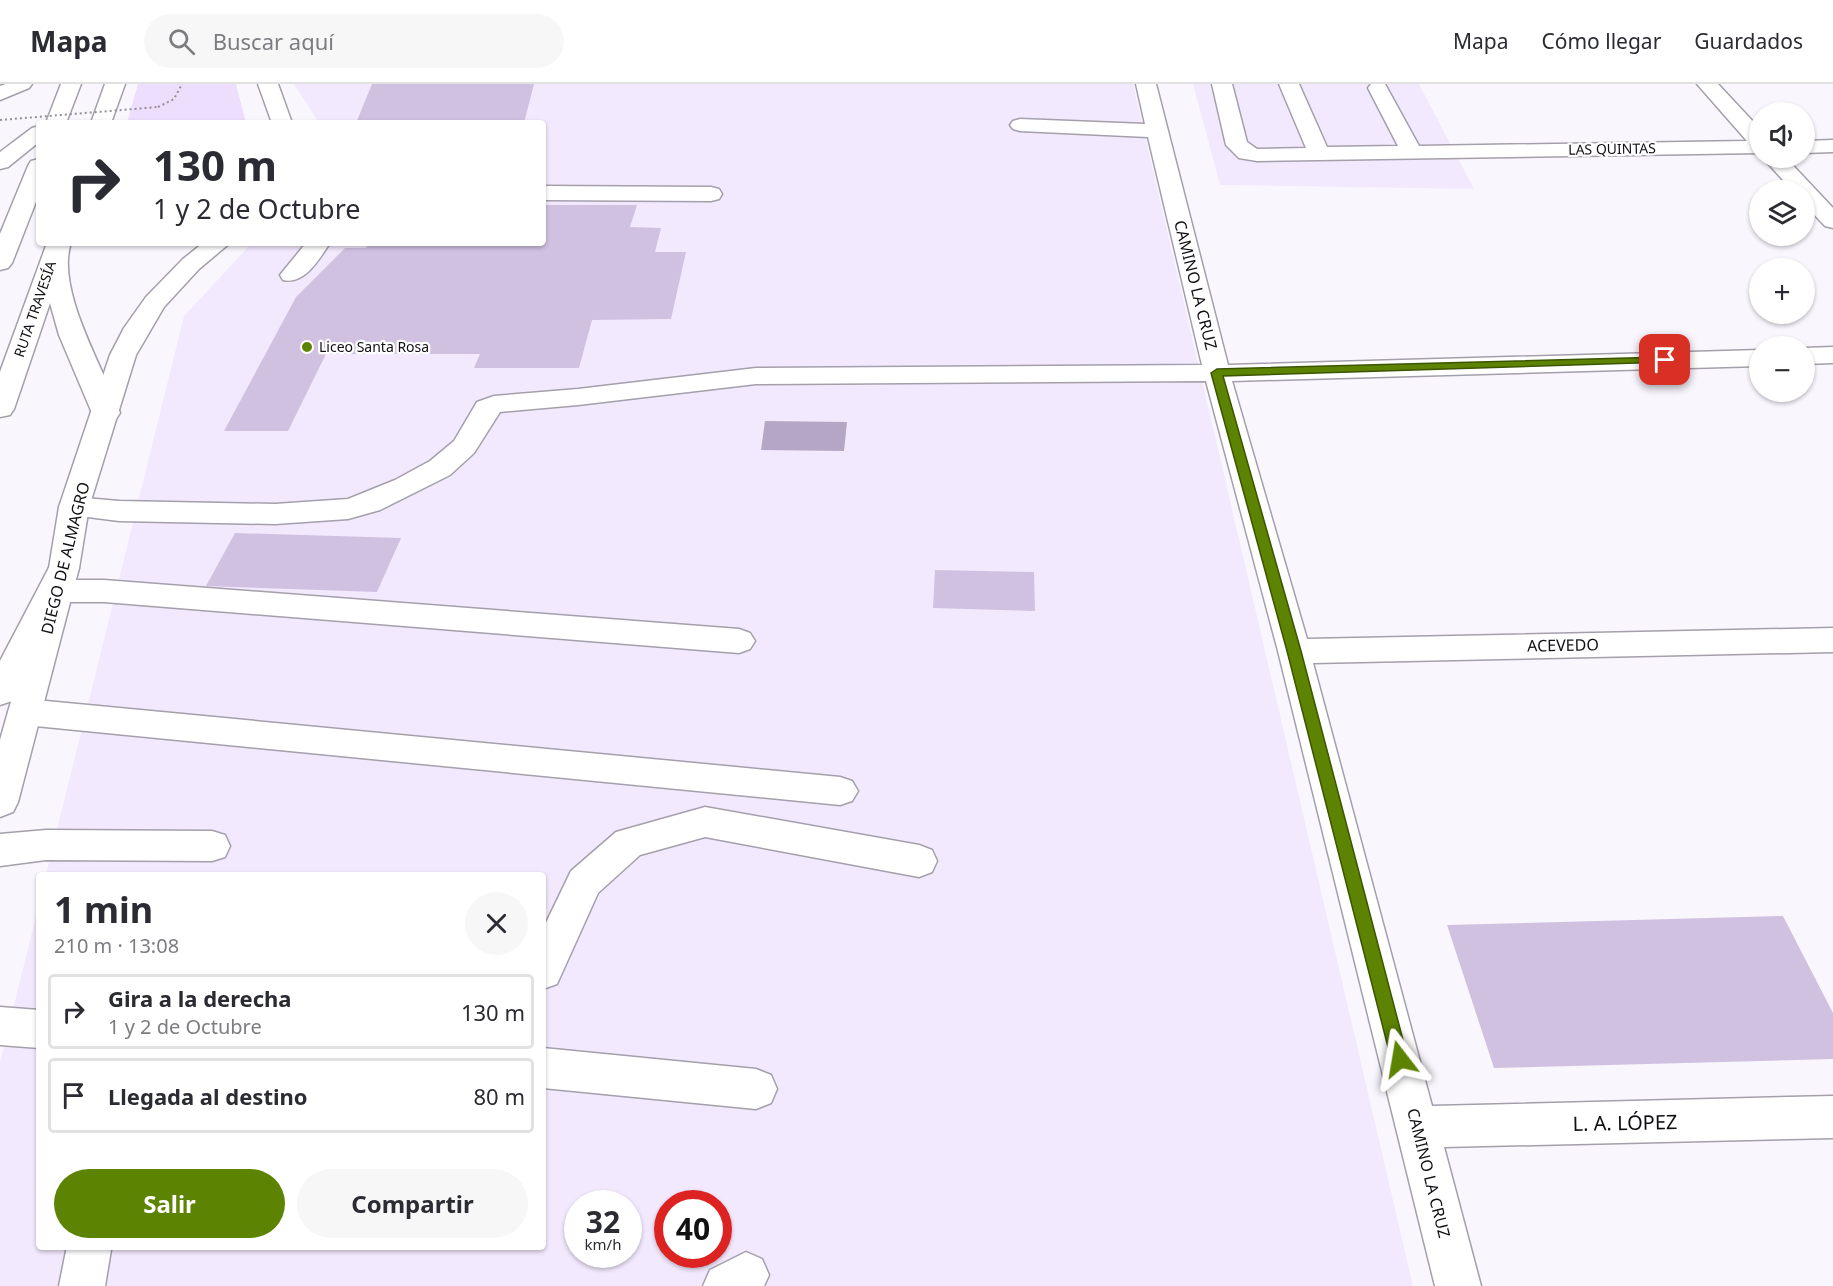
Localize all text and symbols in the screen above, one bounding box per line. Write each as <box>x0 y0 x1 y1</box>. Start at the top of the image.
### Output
search box <box>144 14 564 68</box>
text: Mapa <box>30 22 108 60</box>
icon: search <box>165 25 198 58</box>
text: Buscar aquí <box>213 26 334 56</box>
text: Mapa <box>1453 27 1508 55</box>
text: Cómo llegar <box>1541 27 1661 55</box>
text: Guardados <box>1694 27 1803 55</box>
map controls <box>1749 102 1815 402</box>
button: sound <box>1749 102 1815 168</box>
text: 130 m <box>153 136 277 193</box>
street label: LAS QUINTAS <box>1568 138 1656 159</box>
icon: right <box>54 144 132 222</box>
button: layers <box>1749 180 1815 246</box>
text: 1 y 2 de Octubre <box>153 190 361 227</box>
street label: CAMINO LA CRUZ <box>1169 218 1223 352</box>
street label: RUTA TRAVESÍA <box>9 258 60 360</box>
button: + <box>1749 258 1815 324</box>
pin <box>1639 334 1690 385</box>
button: − <box>1749 336 1815 402</box>
place label: Liceo Santa Rosa <box>319 337 429 356</box>
marker: Liceo Santa Rosa <box>300 340 314 354</box>
icon: arrive <box>1648 343 1681 376</box>
street label: DIEGO DE ALMAGRO <box>35 480 95 636</box>
street label: ACEVEDO <box>1527 633 1599 657</box>
text: 1 min <box>54 885 153 934</box>
button: close <box>465 892 528 955</box>
text: 210 m · 13:08 <box>54 932 179 959</box>
text: Gira a la derecha <box>108 983 292 1013</box>
icon: right <box>57 995 90 1028</box>
text: 130 m <box>461 997 525 1027</box>
text: 1 y 2 de Octubre <box>108 1013 262 1040</box>
position arrow <box>1368 1027 1432 1091</box>
icon: arrive <box>57 1079 90 1112</box>
text: Llegada al destino <box>108 1081 308 1111</box>
text: 80 m <box>474 1081 525 1111</box>
street label: CAMINO LA CRUZ <box>1402 1106 1456 1240</box>
street label: L. A. LÓPEZ <box>1572 1108 1678 1137</box>
button: Salir <box>54 1169 285 1238</box>
button: Compartir <box>297 1169 528 1238</box>
speed limit sign: 40 <box>654 1190 732 1268</box>
text: 32 <box>586 1201 620 1242</box>
text: km/h <box>585 1234 621 1254</box>

